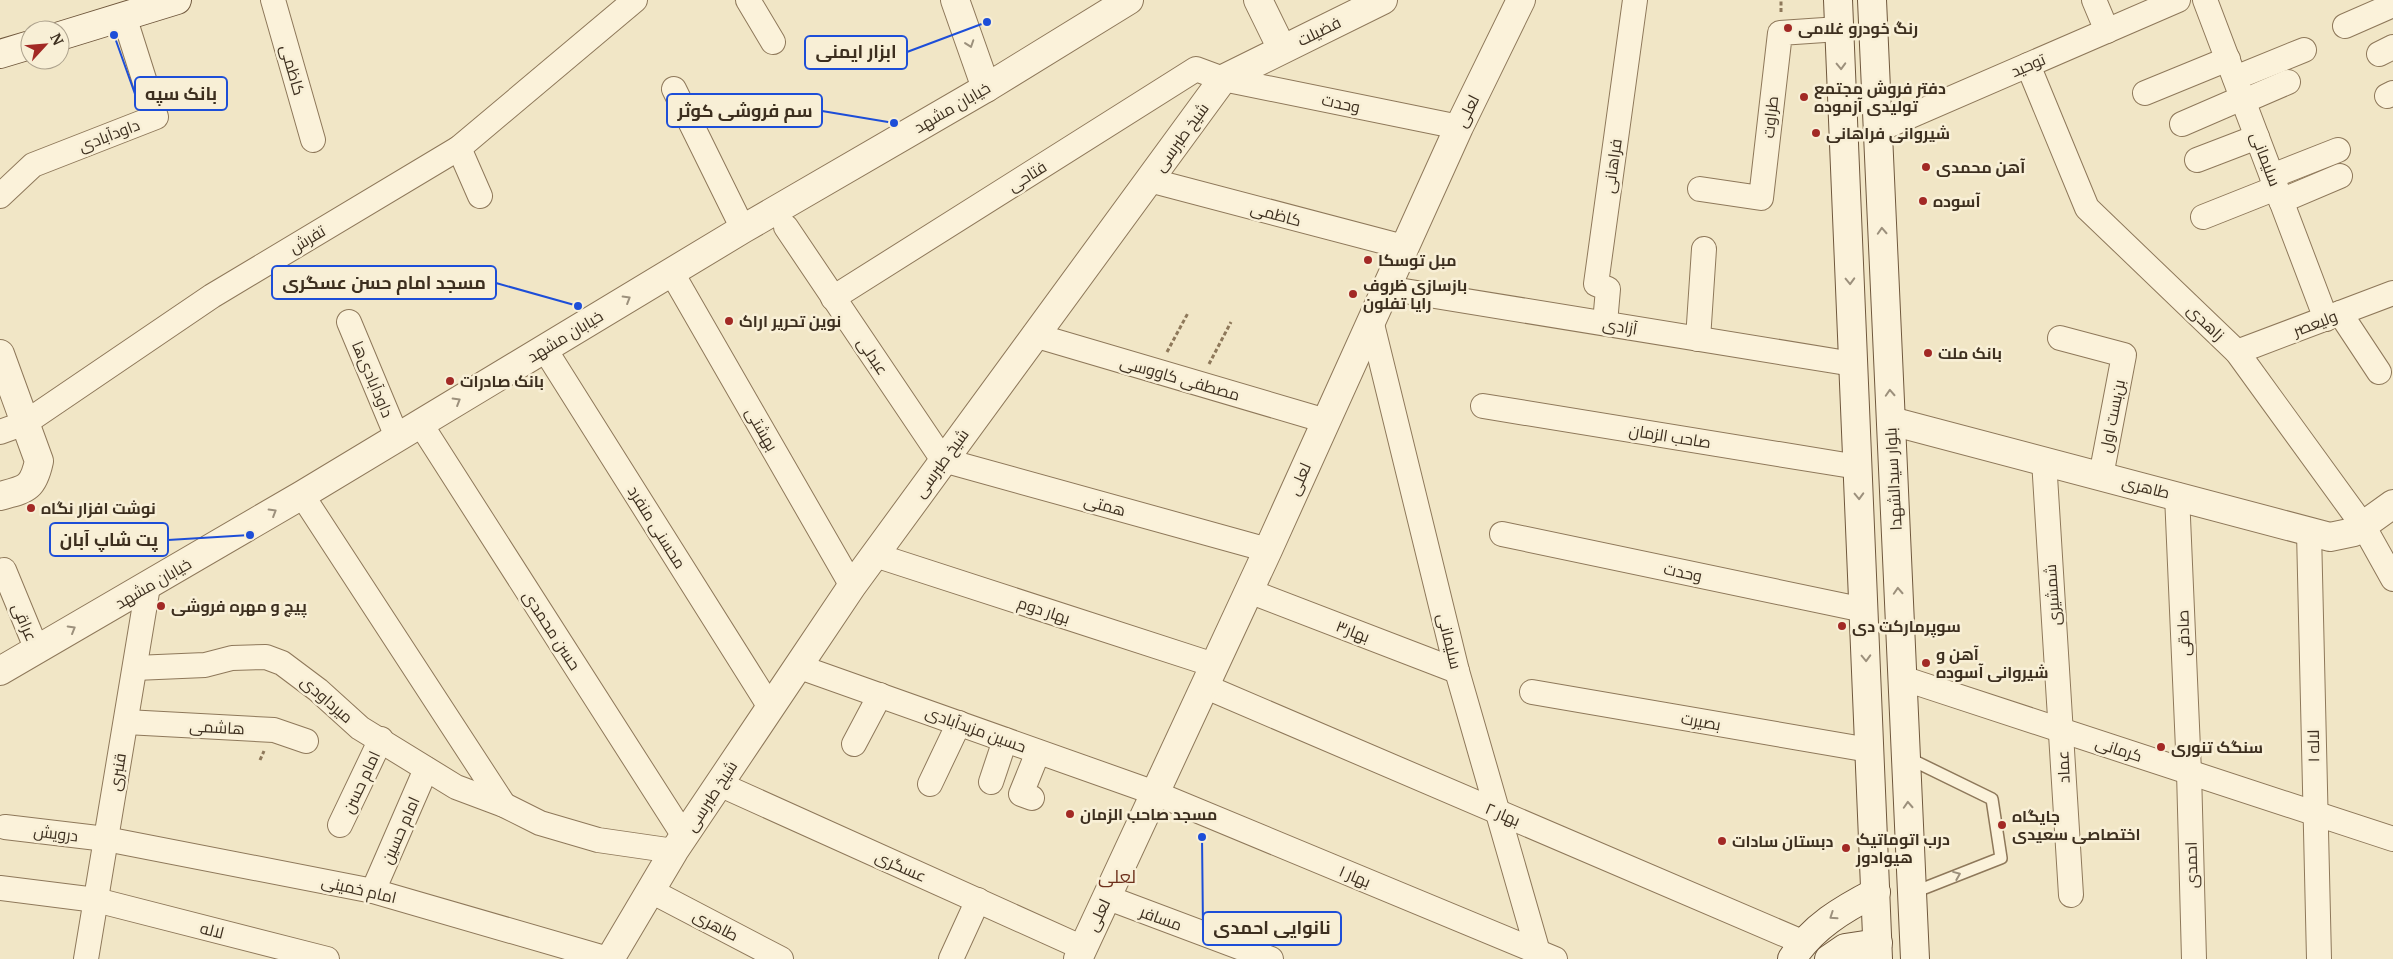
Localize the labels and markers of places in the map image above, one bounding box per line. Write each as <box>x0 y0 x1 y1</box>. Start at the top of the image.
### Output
place label: رنگ خودرو غلامی <box>1798 18 1918 38</box>
marker: رنگ خودرو غلامی <box>1782 22 1794 34</box>
callout: ابزار ایمنی <box>805 36 907 69</box>
callout: بانک سپه <box>135 77 227 110</box>
place label: دفتر فروش مجتمع تولیدی آزموده <box>1814 78 1946 116</box>
marker: دفتر فروش مجتمع تولیدی آزموده <box>1798 91 1810 103</box>
callout: سم فروشی کوثر <box>667 94 822 127</box>
place label: شیروانی فراهانی <box>1826 123 1950 143</box>
marker: شیروانی فراهانی <box>1810 127 1822 139</box>
place label: آهن محمدی <box>1936 157 2025 177</box>
marker: آهن محمدی <box>1920 161 1932 173</box>
place label: آسوده <box>1933 191 1980 211</box>
marker: آسوده <box>1917 195 1929 207</box>
place label: مبل توسکا <box>1378 250 1456 270</box>
marker: مبل توسکا <box>1362 254 1374 266</box>
callout: مسجد امام حسن عسگری <box>272 266 496 299</box>
place label: بازسازی ظروف رایا تفلون <box>1363 275 1467 313</box>
marker: بازسازی ظروف رایا تفلون <box>1347 288 1359 300</box>
place label: نوین تحریر اراک <box>739 311 841 331</box>
marker: نوین تحریر اراک <box>723 315 735 327</box>
place label: بانک ملت <box>1938 343 2002 363</box>
marker: بانک ملت <box>1922 347 1934 359</box>
place label: بانک صادرات <box>460 371 544 391</box>
marker: بانک صادرات <box>444 375 456 387</box>
place label: نوشت افزار نگاه <box>41 498 156 518</box>
marker: نوشت افزار نگاه <box>25 502 37 514</box>
callout: پت شاپ آبان <box>50 523 168 556</box>
place label: پیچ و مهره فروشی <box>171 596 307 618</box>
marker: پیچ و مهره فروشی <box>155 600 167 612</box>
place label: سوپرمارکت دی <box>1852 616 1961 638</box>
marker: سوپرمارکت دی <box>1836 620 1848 632</box>
place label: آهن و شیروانی آسوده <box>1936 644 2048 682</box>
marker: آهن و شیروانی آسوده <box>1920 657 1932 669</box>
place label: سنگک تنوری <box>2171 737 2263 757</box>
marker: سنگک تنوری <box>2155 741 2167 753</box>
place label: مسجد صاحب الزمان <box>1080 804 1217 824</box>
place label: جایگاه اختصاصی سعیدی <box>2012 806 2141 844</box>
marker: مسجد صاحب الزمان <box>1064 808 1076 820</box>
marker: جایگاه اختصاصی سعیدی <box>1996 819 2008 831</box>
place label: درب اتوماتیک هیوادور <box>1855 829 1950 867</box>
place label: دبستان سادات <box>1732 831 1833 851</box>
marker: دبستان سادات <box>1716 835 1728 847</box>
marker: درب اتوماتیک هیوادور <box>1840 842 1852 854</box>
callout: نانوایی احمدی <box>1203 912 1341 945</box>

